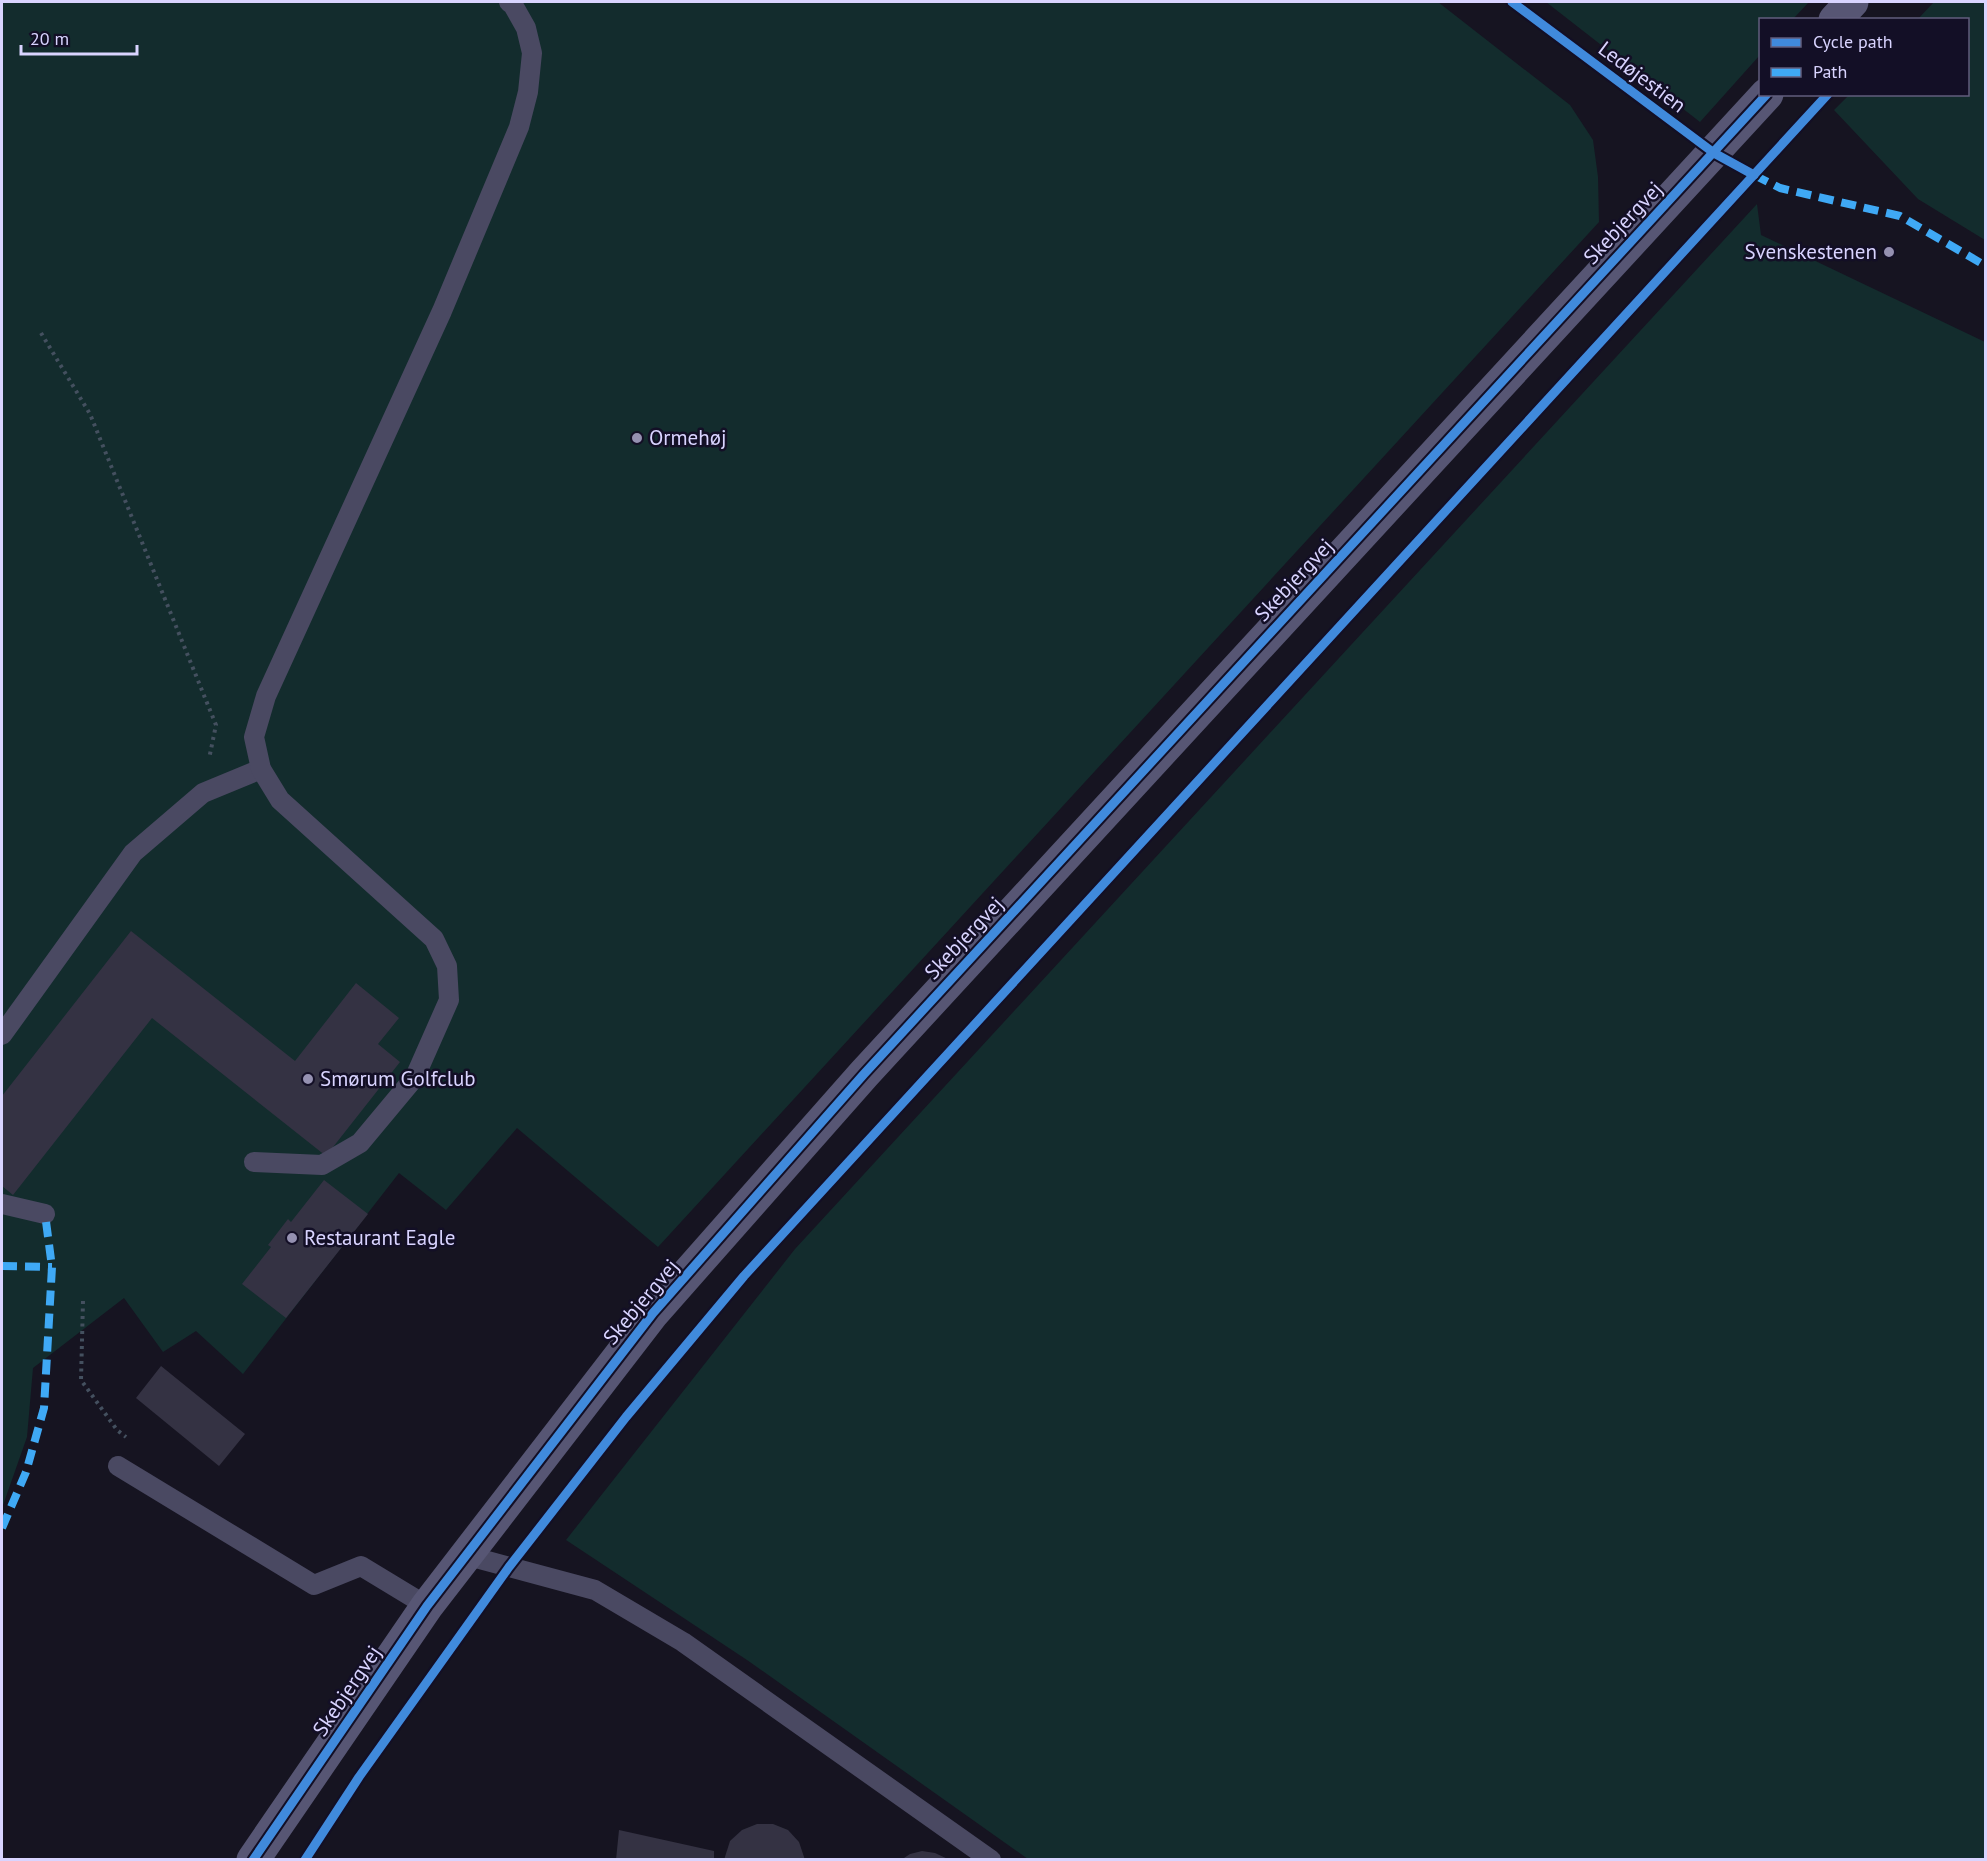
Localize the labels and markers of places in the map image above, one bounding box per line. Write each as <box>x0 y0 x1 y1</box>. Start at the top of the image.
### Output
place label: Svenskestenen <box>1744 238 1877 265</box>
marker: Svenskestenen <box>1882 245 1896 259</box>
place label: Ormehøj <box>649 424 727 451</box>
marker: Ormehøj <box>630 431 644 445</box>
place label: Smørum Golfclub <box>320 1065 476 1092</box>
marker: Smørum Golfclub <box>301 1072 315 1086</box>
place label: Restaurant Eagle <box>304 1224 455 1251</box>
marker: Restaurant Eagle <box>285 1231 299 1245</box>

